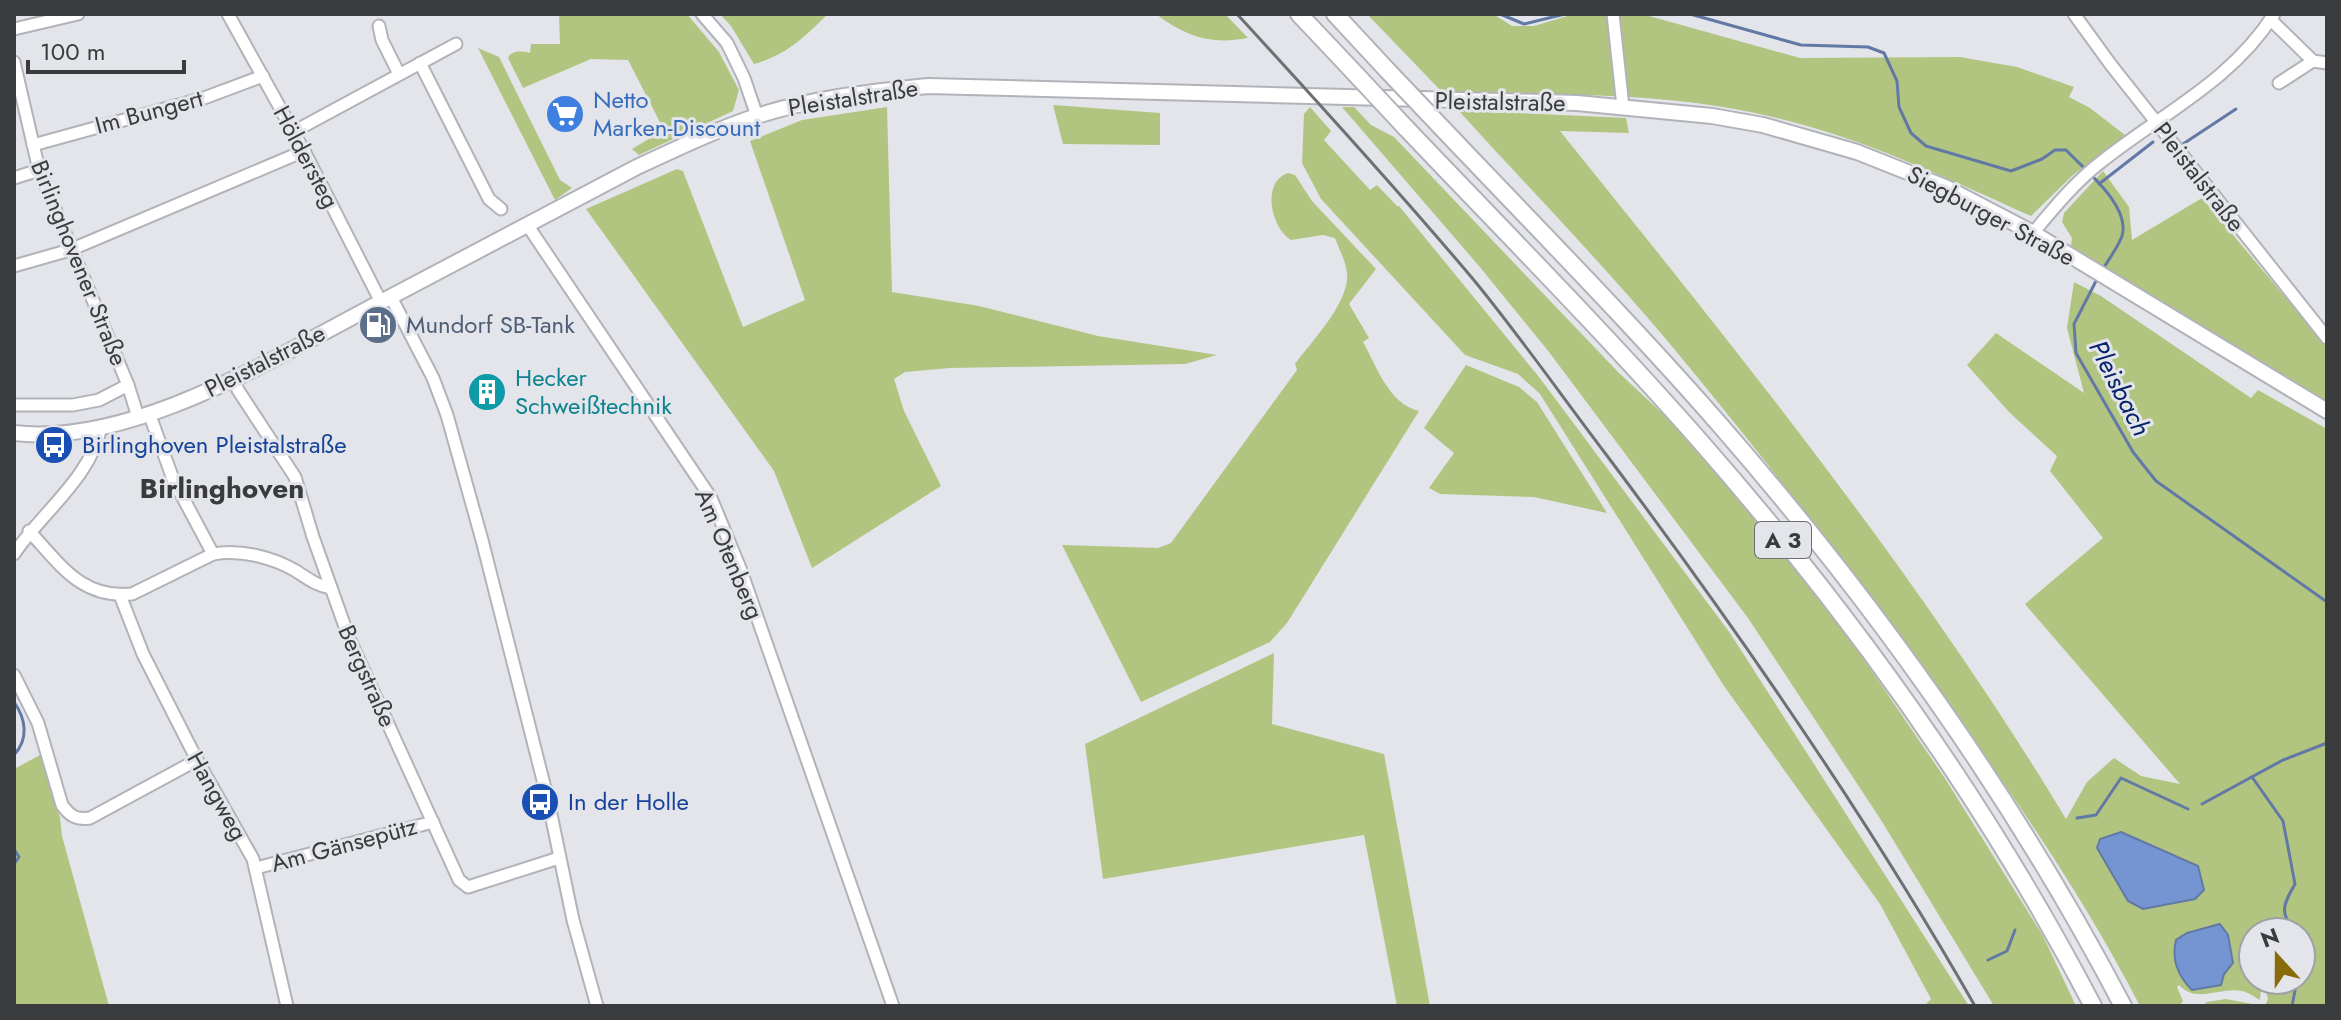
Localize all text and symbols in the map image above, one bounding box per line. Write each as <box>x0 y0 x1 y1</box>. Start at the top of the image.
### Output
scale bar <box>28 24 184 74</box>
text: 100 m <box>40 34 106 69</box>
street label: Pleistalstraße <box>786 70 920 125</box>
street label: Im Bungert <box>91 80 207 143</box>
place label: Netto Marken-Discount <box>593 82 760 145</box>
street label: Pleistalstraße <box>1434 83 1566 120</box>
supermarket icon: Netto Marken-Discount <box>544 93 586 135</box>
street label: Höldersteg <box>265 99 348 214</box>
street label: Pleistalstraße <box>2145 114 2253 239</box>
street label: Birlinghovener Straße <box>22 155 137 371</box>
street label: Siegburger Straße <box>1901 157 2081 275</box>
fuel station icon: Mundorf SB-Tank <box>357 304 399 346</box>
place label: Mundorf SB-Tank <box>406 307 575 342</box>
street label: Pleistalstraße <box>199 315 331 406</box>
water label: Pleisbach <box>2080 333 2160 443</box>
place label: Hecker Schweißtechnik <box>515 360 672 423</box>
building icon: Hecker Schweißtechnik <box>466 371 508 413</box>
bus stop icon: Birlinghoven Pleistalstraße <box>33 424 75 466</box>
place label: Birlinghoven Pleistalstraße <box>82 427 347 462</box>
district label: Birlinghoven <box>140 468 304 509</box>
street label: Am Otenberg <box>686 483 773 625</box>
road number: A 3 <box>1755 522 1811 558</box>
street label: Bergstraße <box>329 619 405 732</box>
street label: Hangweg <box>179 745 256 847</box>
bus stop icon: In der Holle <box>519 781 561 823</box>
place label: In der Holle <box>568 784 689 819</box>
street label: Am Gänsepütz <box>267 808 421 881</box>
north arrow <box>2237 916 2317 996</box>
text: N <box>2256 919 2284 955</box>

